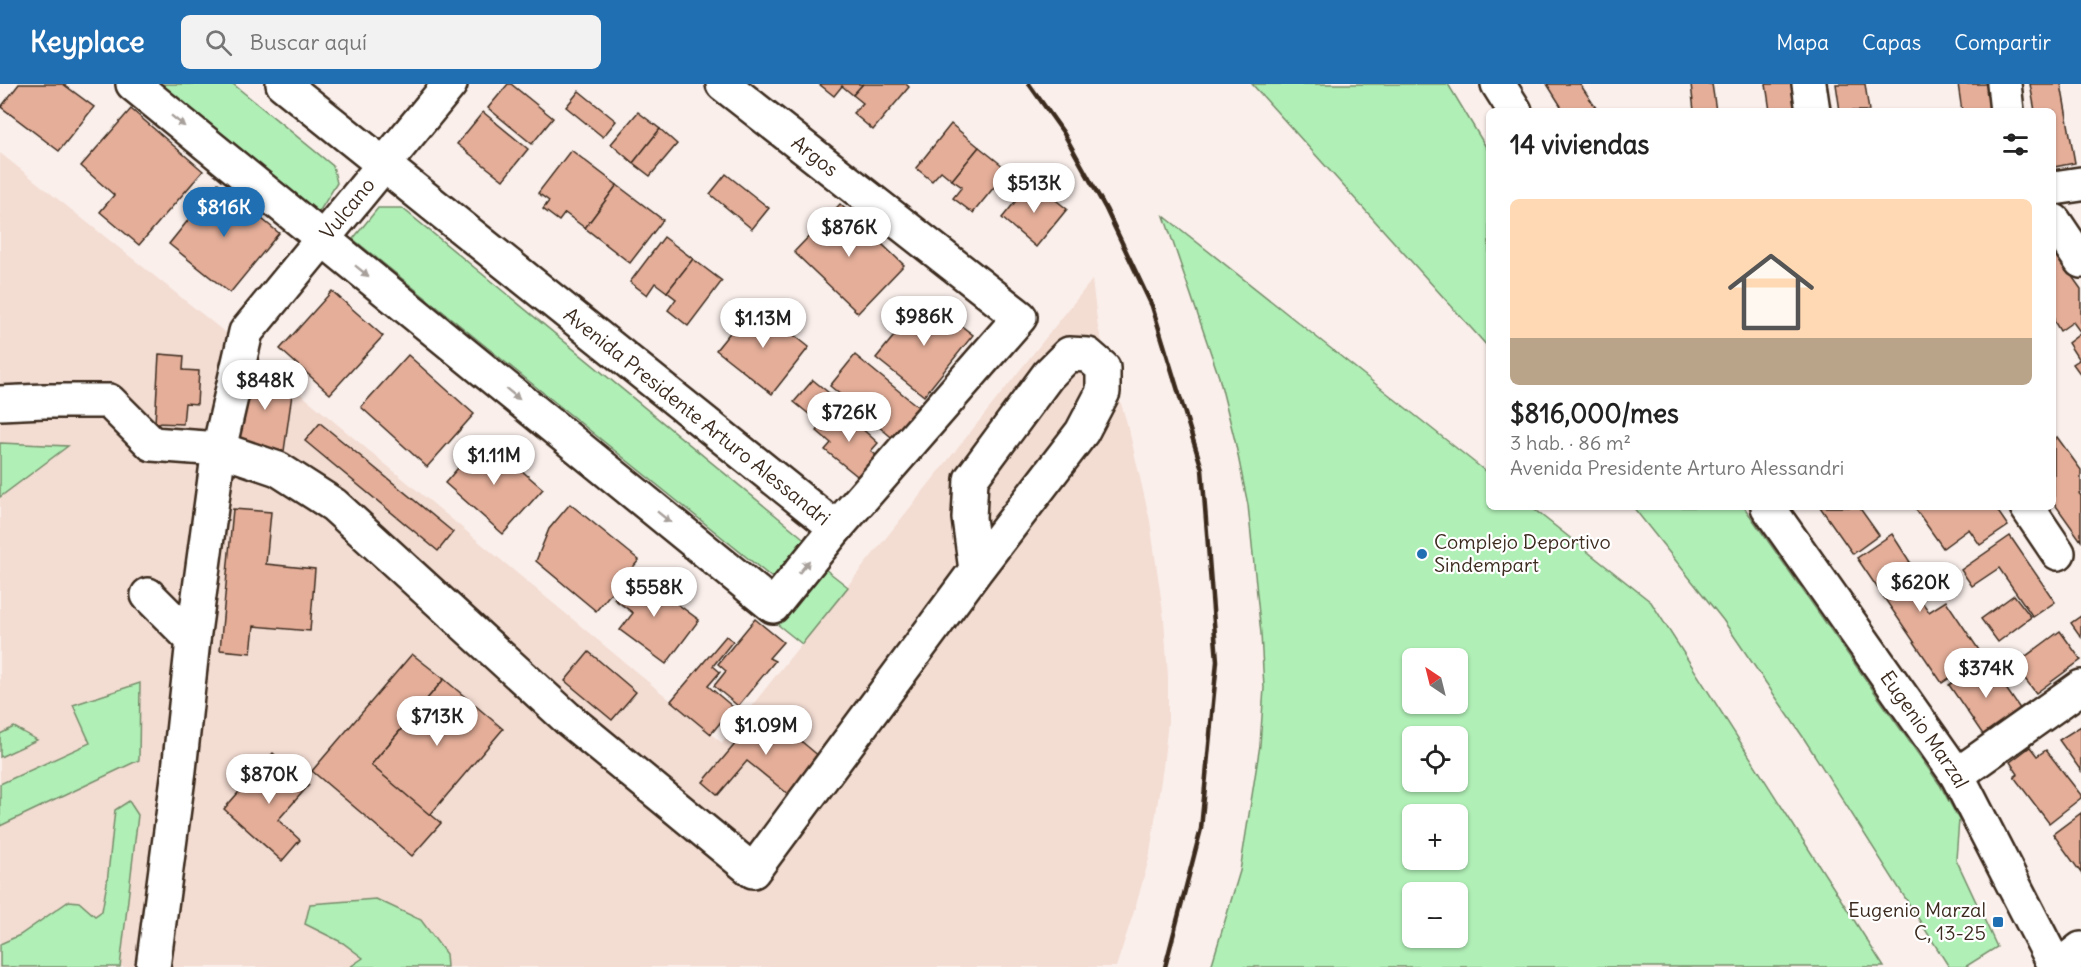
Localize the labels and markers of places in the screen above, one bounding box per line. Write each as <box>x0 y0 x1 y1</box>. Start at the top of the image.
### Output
pin: $513K <box>992 163 1076 214</box>
pin: $816K <box>182 187 266 238</box>
pin: $876K <box>807 207 891 258</box>
pin: $986K <box>882 296 966 347</box>
pin: $1.13M <box>714 298 812 349</box>
pin: $848K <box>223 360 307 411</box>
pin: $726K <box>807 392 891 443</box>
pin: $1.11M <box>445 435 543 486</box>
place label: Complejo Deportivo Sindempart <box>1434 529 1611 577</box>
marker: Complejo Deportivo Sindempart <box>1415 547 1429 561</box>
pin: $620K <box>1878 562 1962 613</box>
pin: $558K <box>612 567 696 618</box>
pin: $374K <box>1944 648 2028 699</box>
pin: $713K <box>395 696 479 747</box>
pin: $1.09M <box>717 705 815 756</box>
pin: $870K <box>227 754 311 805</box>
place label: Eugenio Marzal C, 13-25 <box>1848 897 1986 945</box>
marker: Eugenio Marzal C, 13-25 <box>1991 915 2005 929</box>

